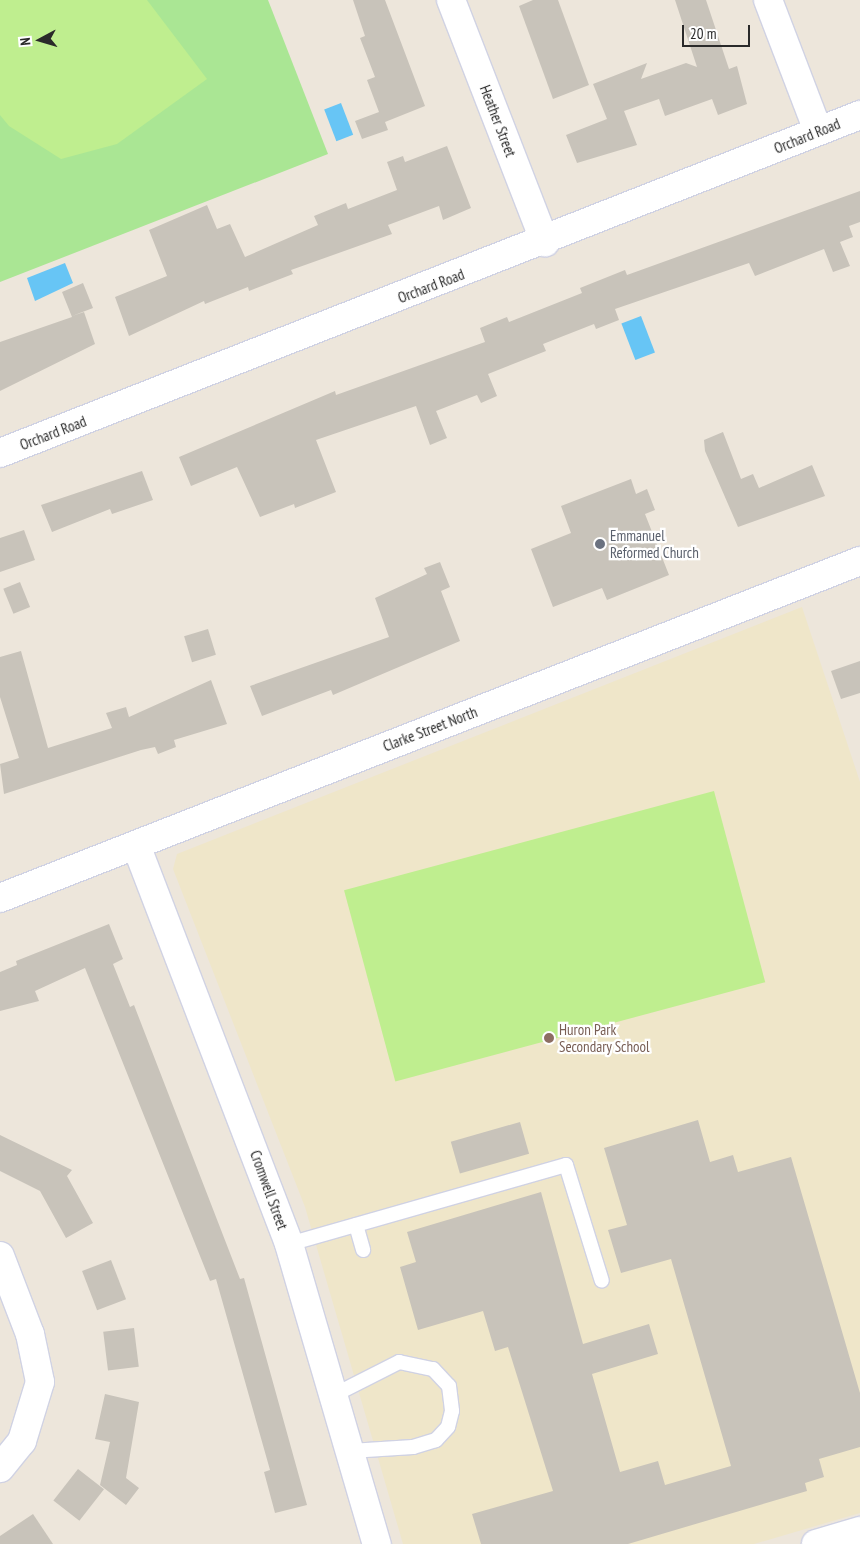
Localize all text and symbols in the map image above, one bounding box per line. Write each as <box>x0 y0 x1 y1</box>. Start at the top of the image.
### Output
north arrow <box>15 15 65 65</box>
scale bar <box>685 15 752 47</box>
text: 20 m <box>690 24 716 43</box>
text: N <box>16 37 34 46</box>
street label: Heather Street <box>476 83 520 159</box>
street label: Orchard Road <box>771 115 843 157</box>
street label: Orchard Road <box>395 265 467 307</box>
street label: Orchard Road <box>17 412 89 454</box>
place label: Emmanuel Reformed Church <box>610 526 699 561</box>
marker: Emmanuel Reformed Church <box>594 538 606 550</box>
street label: Clarke Street North <box>380 703 480 755</box>
place label: Huron Park Secondary School <box>559 1020 650 1055</box>
marker: Huron Park Secondary School <box>543 1032 555 1044</box>
street label: Cromwell Street <box>246 1148 292 1232</box>

